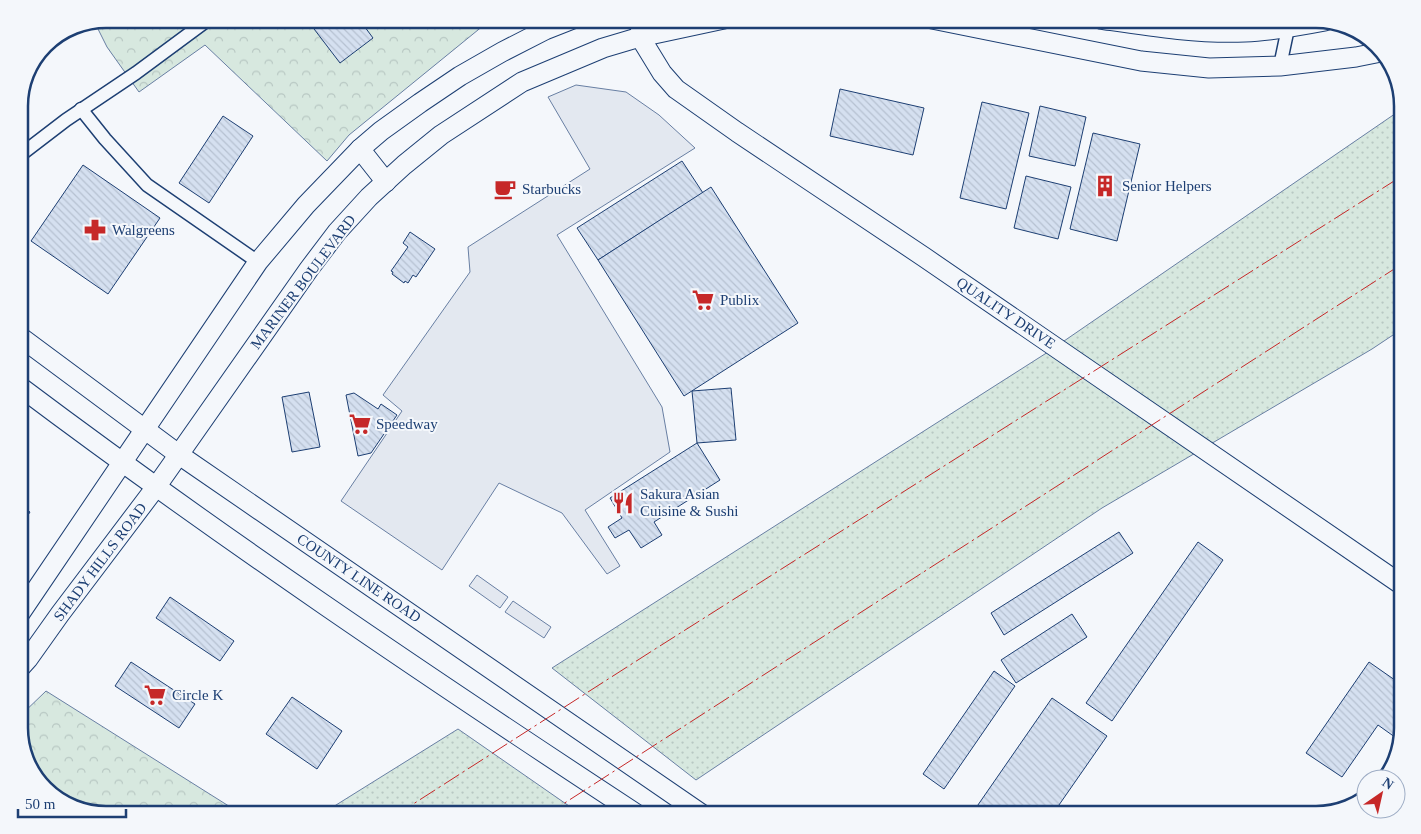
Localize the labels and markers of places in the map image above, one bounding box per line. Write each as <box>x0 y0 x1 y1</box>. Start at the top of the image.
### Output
building icon: Senior Helpers <box>1092 173 1118 199</box>
cafe icon: Starbucks <box>492 176 518 202</box>
place label: Senior Helpers <box>1122 178 1212 194</box>
place label: Starbucks <box>522 181 581 197</box>
pharmacy icon: Walgreens <box>82 217 108 243</box>
place label: Walgreens <box>112 222 175 238</box>
supermarket icon: Publix <box>690 287 716 313</box>
place label: Publix <box>720 292 760 308</box>
supermarket icon: Speedway <box>347 411 373 437</box>
place label: Speedway <box>376 416 438 432</box>
place label: Sakura Asian Cuisine & Sushi <box>640 486 738 519</box>
restaurant icon: Sakura Asian Cuisine & Sushi <box>610 490 636 516</box>
supermarket icon: Circle K <box>142 682 168 708</box>
place label: Circle K <box>172 687 223 703</box>

